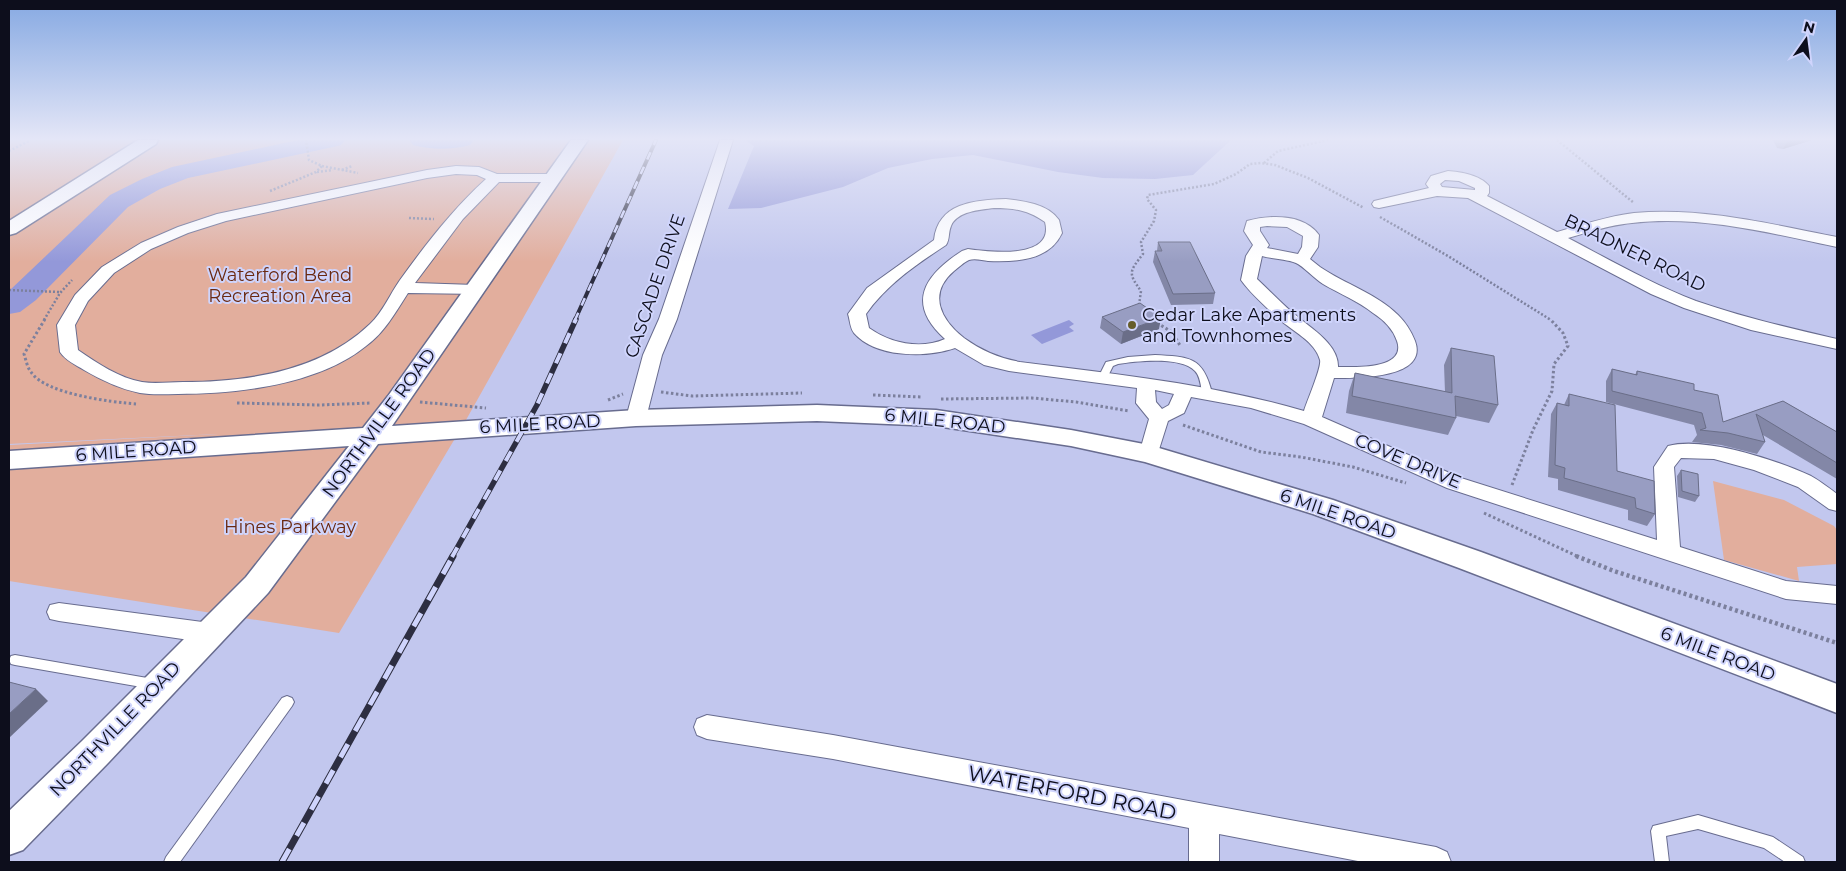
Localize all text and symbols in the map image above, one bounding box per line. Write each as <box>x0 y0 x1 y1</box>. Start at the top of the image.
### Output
north arrow <box>1781 15 1831 65</box>
text: N <box>1801 17 1817 37</box>
street label: BRADNER ROAD <box>1561 209 1709 297</box>
street label: CASCADE DRIVE <box>620 211 690 361</box>
park label: Waterford Bend Recreation Area <box>208 264 352 307</box>
place label: Cedar Lake Apartments and Townhomes <box>1142 304 1356 347</box>
marker: Cedar Lake Apartments and Townhomes <box>1126 319 1138 331</box>
street label: NORTHVILLE ROAD <box>318 344 440 502</box>
street label: 6 MILE ROAD <box>883 404 1007 438</box>
street label: 6 MILE ROAD <box>479 410 601 438</box>
street label: COVE DRIVE <box>1352 429 1464 493</box>
street label: 6 MILE ROAD <box>75 436 197 466</box>
street label: 6 MILE ROAD <box>1277 484 1399 544</box>
park label: Hines Parkway <box>224 516 356 538</box>
street label: 6 MILE ROAD <box>1657 622 1779 686</box>
street label: NORTHVILLE ROAD <box>45 657 185 801</box>
street label: WATERFORD ROAD <box>966 760 1179 825</box>

